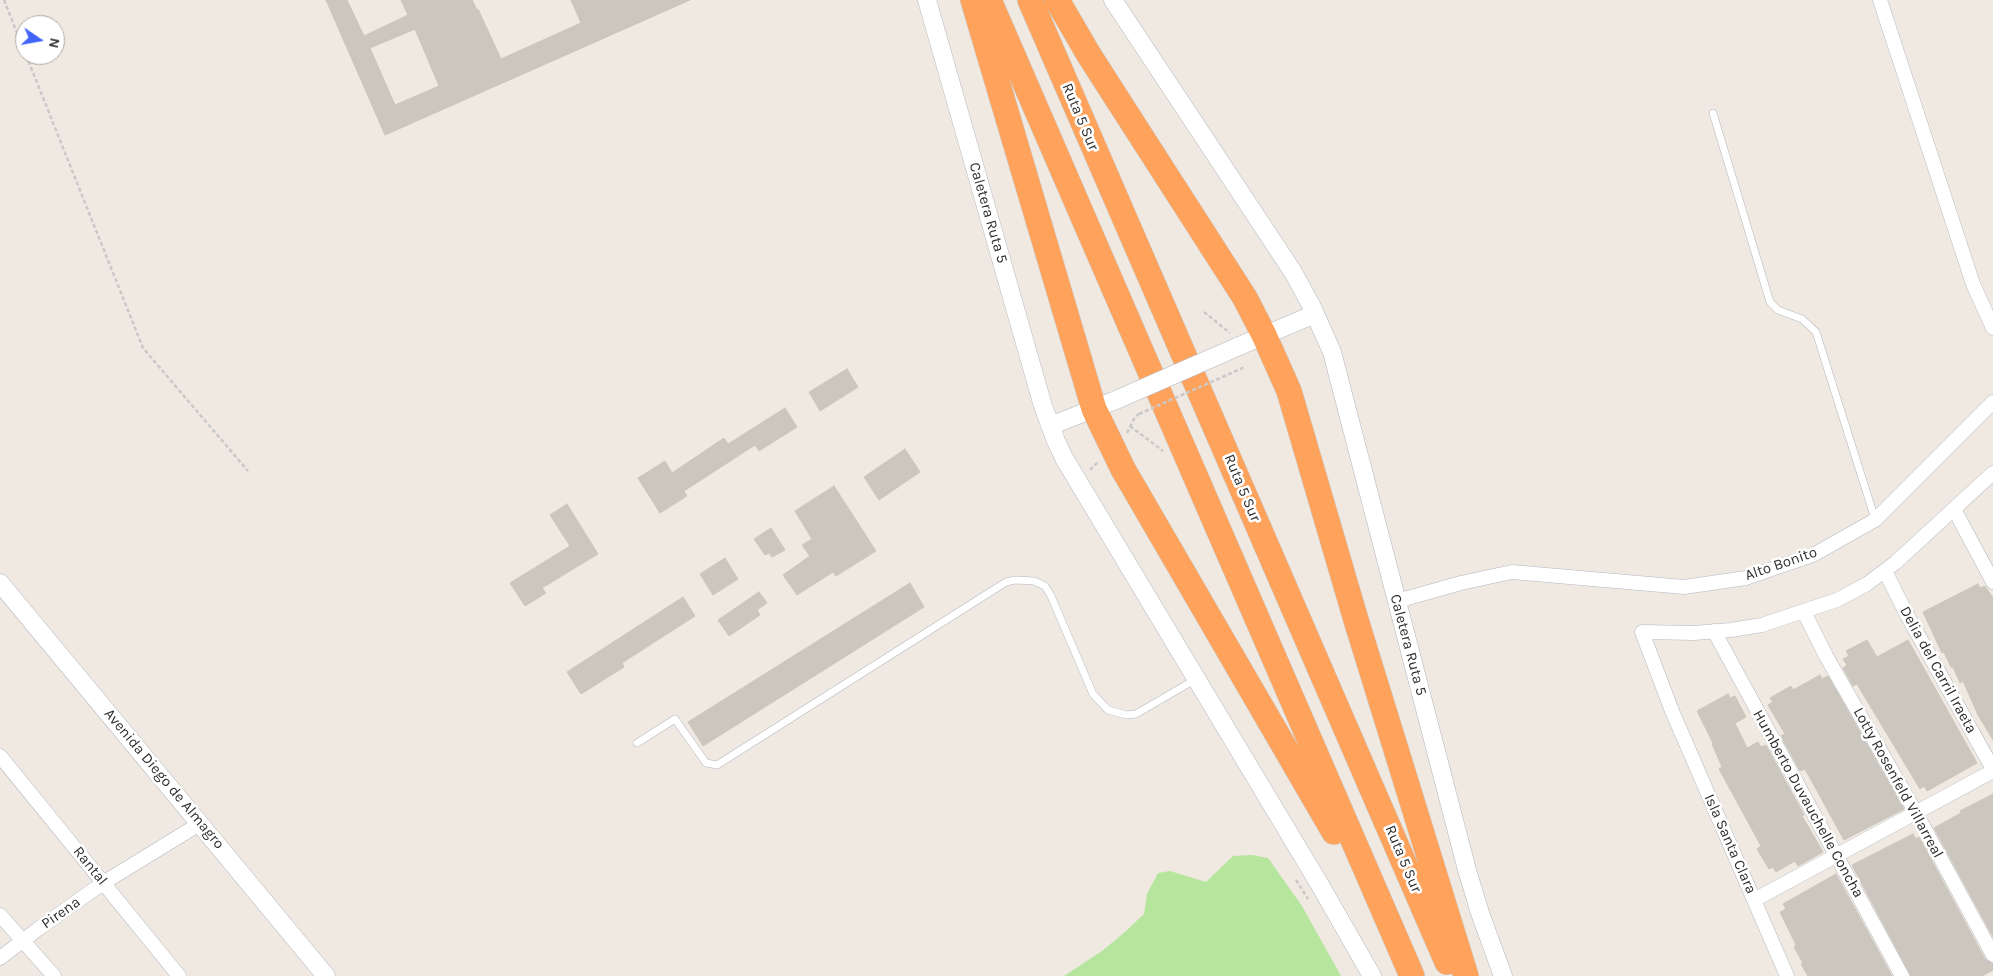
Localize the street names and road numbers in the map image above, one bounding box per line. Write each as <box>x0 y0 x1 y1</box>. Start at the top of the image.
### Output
street label: Ruta 5 Sur <box>1058 81 1102 153</box>
street label: Caletera Ruta 5 <box>965 160 1011 266</box>
street label: Ruta 5 Sur <box>1220 452 1264 524</box>
street label: Alto Bonito <box>1743 543 1819 585</box>
street label: Caletera Ruta 5 <box>1386 592 1430 698</box>
street label: Delia del Carril Iraeta <box>1896 603 1980 737</box>
street label: Avenida Diego de Almagro <box>100 705 228 853</box>
street label: Lotty Rosenfeld Villarreal <box>1849 705 1947 861</box>
street label: Humberto Duvauchelle Concha <box>1749 707 1867 901</box>
street label: Isla Santa Clara <box>1700 791 1760 897</box>
street label: Ruta 5 Sur <box>1381 823 1425 895</box>
street label: Rantal <box>69 843 111 889</box>
street label: Pirena <box>38 893 84 933</box>

